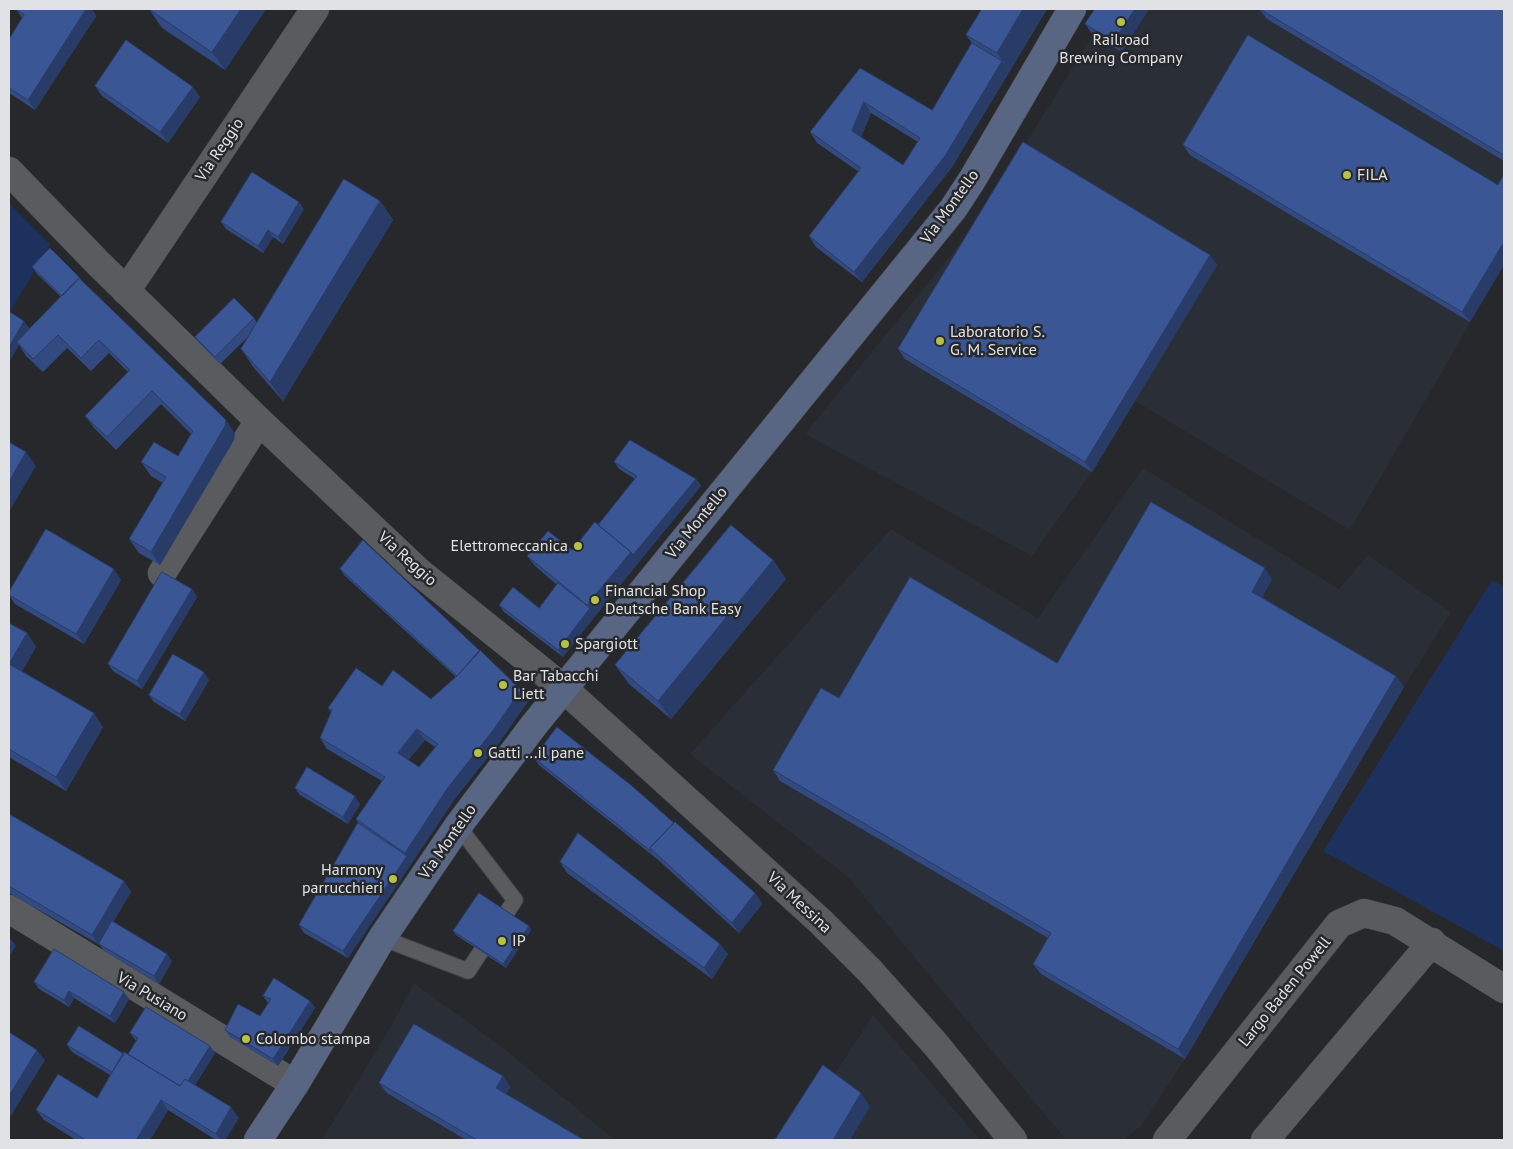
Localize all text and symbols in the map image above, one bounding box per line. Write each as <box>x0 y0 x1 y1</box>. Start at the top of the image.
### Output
marker: Railroad Brewing Company <box>1115 16 1127 28</box>
place label: Railroad Brewing Company <box>1059 30 1183 68</box>
street label: Via Reggio <box>192 115 248 185</box>
place label: FILA <box>1357 165 1388 185</box>
street label: Via Montello <box>917 166 983 248</box>
marker: FILA <box>1341 169 1353 181</box>
place label: Laboratorio S. G. M. Service <box>950 322 1045 360</box>
marker: Laboratorio S. G. M. Service <box>934 335 946 347</box>
street label: Via Montello <box>662 483 732 563</box>
street label: Via Reggio <box>374 528 440 590</box>
place label: Elettromeccanica <box>451 536 568 556</box>
marker: Elettromeccanica <box>572 540 584 552</box>
place label: Financial Shop Deutsche Bank Easy <box>605 581 741 619</box>
marker: Financial Shop Deutsche Bank Easy <box>589 594 601 606</box>
place label: Spargiott <box>575 634 638 654</box>
marker: Spargiott <box>559 638 571 650</box>
place label: Bar Tabacchi Liett <box>513 666 599 704</box>
marker: Bar Tabacchi Liett <box>497 679 509 691</box>
place label: Gatti ...il pane <box>488 743 584 763</box>
marker: Gatti ...il pane <box>472 747 484 759</box>
street label: Via Montello <box>415 801 481 883</box>
place label: Harmony parrucchieri <box>302 860 383 898</box>
street label: Via Messina <box>763 868 835 938</box>
marker: Harmony parrucchieri <box>387 873 399 885</box>
place label: IP <box>512 931 526 951</box>
street label: Largo Baden Powell <box>1235 933 1335 1051</box>
marker: IP <box>496 935 508 947</box>
street label: Via Pusiano <box>113 968 191 1026</box>
place label: Colombo stampa <box>256 1029 371 1049</box>
marker: Colombo stampa <box>240 1033 252 1045</box>

